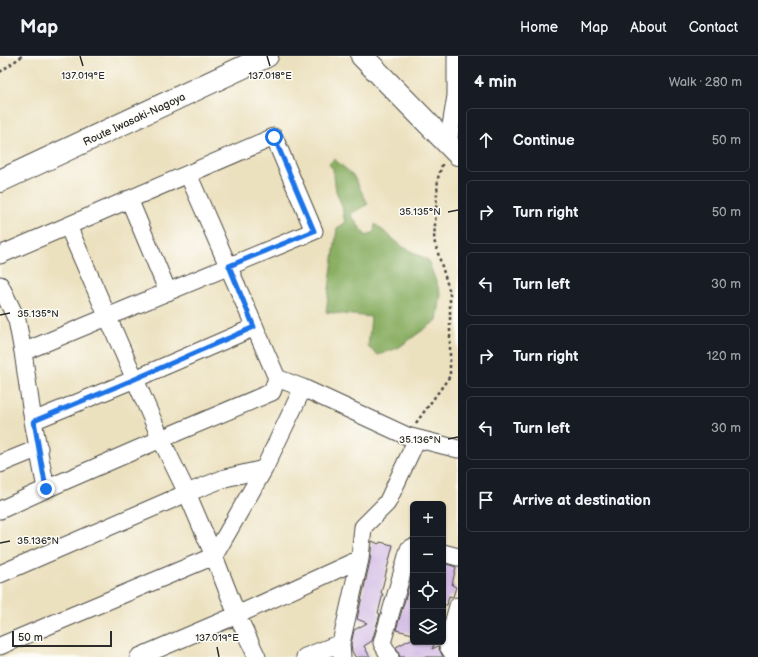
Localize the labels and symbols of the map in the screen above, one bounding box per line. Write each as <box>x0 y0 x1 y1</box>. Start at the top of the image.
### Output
text: 137.019°E <box>61 70 105 82</box>
text: 137.018°E <box>248 70 292 82</box>
street label: Route Iwasaki-Nagoya <box>81 90 187 149</box>
route start <box>265 128 283 146</box>
text: 35.135°N <box>399 206 441 218</box>
text: 35.135°N <box>17 308 59 320</box>
text: 35.136°N <box>399 434 441 446</box>
route end <box>37 480 55 498</box>
text: 35.136°N <box>17 535 59 547</box>
scale bar <box>12 629 112 648</box>
text: 137.019°E <box>195 632 239 644</box>

